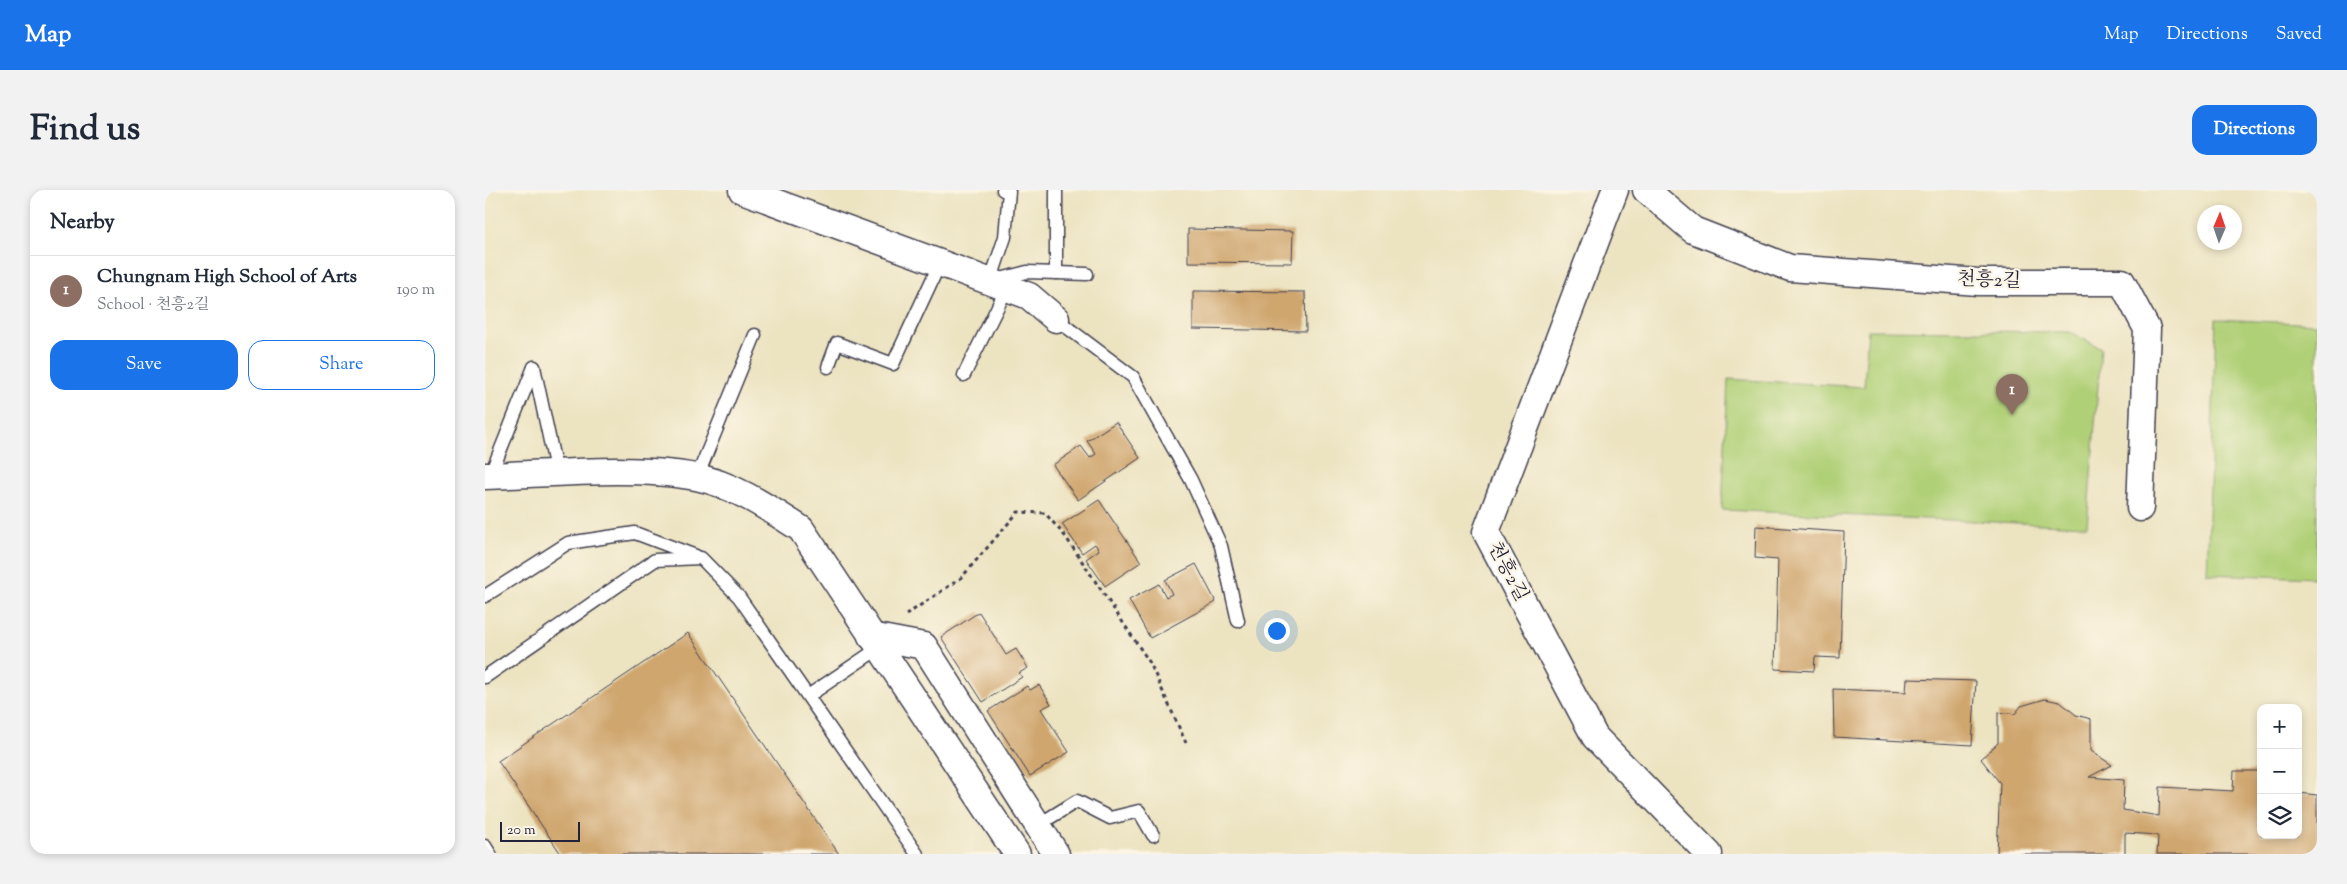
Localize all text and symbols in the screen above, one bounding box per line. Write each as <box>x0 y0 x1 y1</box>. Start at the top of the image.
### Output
text: Map <box>25 18 71 52</box>
text: Map <box>2104 22 2139 48</box>
text: Directions <box>2167 22 2248 48</box>
text: Saved <box>2276 22 2322 48</box>
text: Find us <box>30 105 140 156</box>
button: Directions <box>2192 105 2317 155</box>
north arrow <box>2197 205 2242 250</box>
text: Nearby <box>50 208 115 238</box>
text: Chungnam High School of Arts <box>97 264 357 291</box>
street label: 천흥2길 <box>1957 266 2021 296</box>
text: 1 <box>63 279 69 302</box>
text: 190 m <box>397 279 435 302</box>
text: School · 천흥2길 <box>97 294 210 317</box>
button: Save <box>50 340 238 390</box>
button: Share <box>248 340 435 390</box>
pin: 1 <box>1996 374 2028 415</box>
street label: 천흥2길 <box>1480 537 1534 607</box>
your location <box>1264 618 1290 644</box>
map controls <box>2257 704 2302 839</box>
button: + <box>2257 704 2302 749</box>
button: − <box>2257 749 2302 794</box>
button: layers <box>2257 794 2302 839</box>
scale bar <box>500 819 580 842</box>
text: 20 m <box>507 821 536 841</box>

